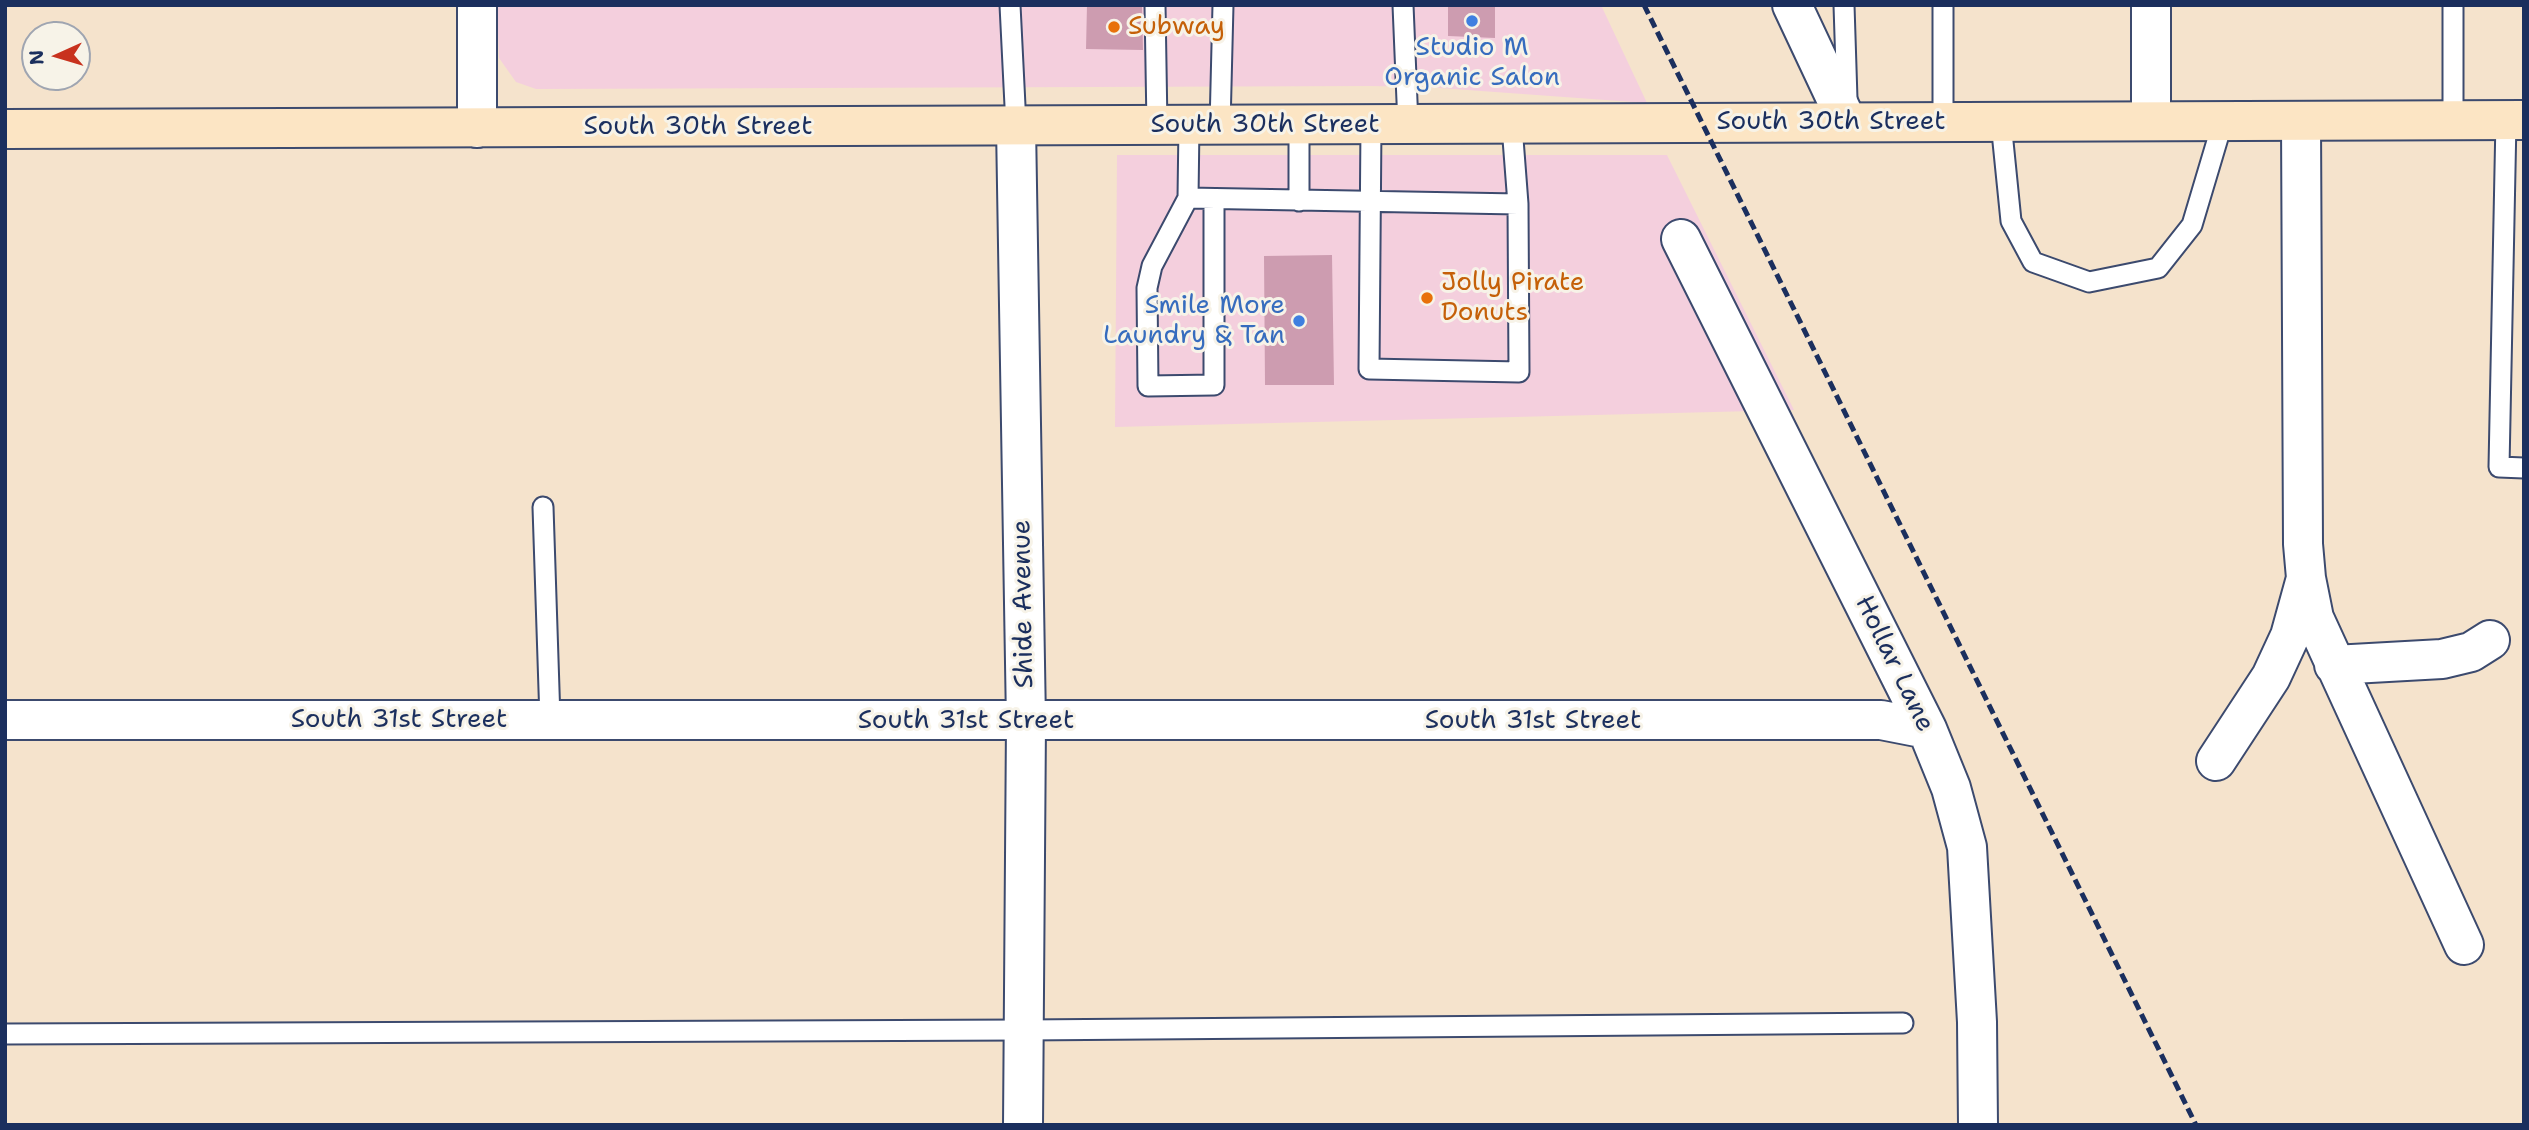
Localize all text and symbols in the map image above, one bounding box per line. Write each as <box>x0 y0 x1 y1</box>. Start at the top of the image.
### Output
place label: Subway <box>1128 11 1225 43</box>
marker: Studio M Organic Salon <box>1464 13 1480 29</box>
marker: Subway <box>1106 19 1122 35</box>
north arrow <box>21 21 91 91</box>
place label: Studio M Organic Salon <box>1384 32 1560 94</box>
text: N <box>24 49 50 66</box>
street label: South 30th Street <box>1716 106 1946 138</box>
street label: South 30th Street <box>1150 109 1380 141</box>
street label: South 30th Street <box>583 111 813 143</box>
place label: Jolly Pirate Donuts <box>1441 267 1584 328</box>
place label: Smile More Laundry & Tan <box>1103 290 1285 352</box>
marker: Jolly Pirate Donuts <box>1419 290 1435 306</box>
marker: Smile More Laundry & Tan <box>1291 313 1307 329</box>
street label: Shide Avenue <box>1007 519 1041 689</box>
street label: Hollar Lane <box>1848 591 1940 737</box>
street label: South 31st Street <box>291 704 507 736</box>
street label: South 31st Street <box>858 705 1074 737</box>
street label: South 31st Street <box>1425 705 1641 737</box>

